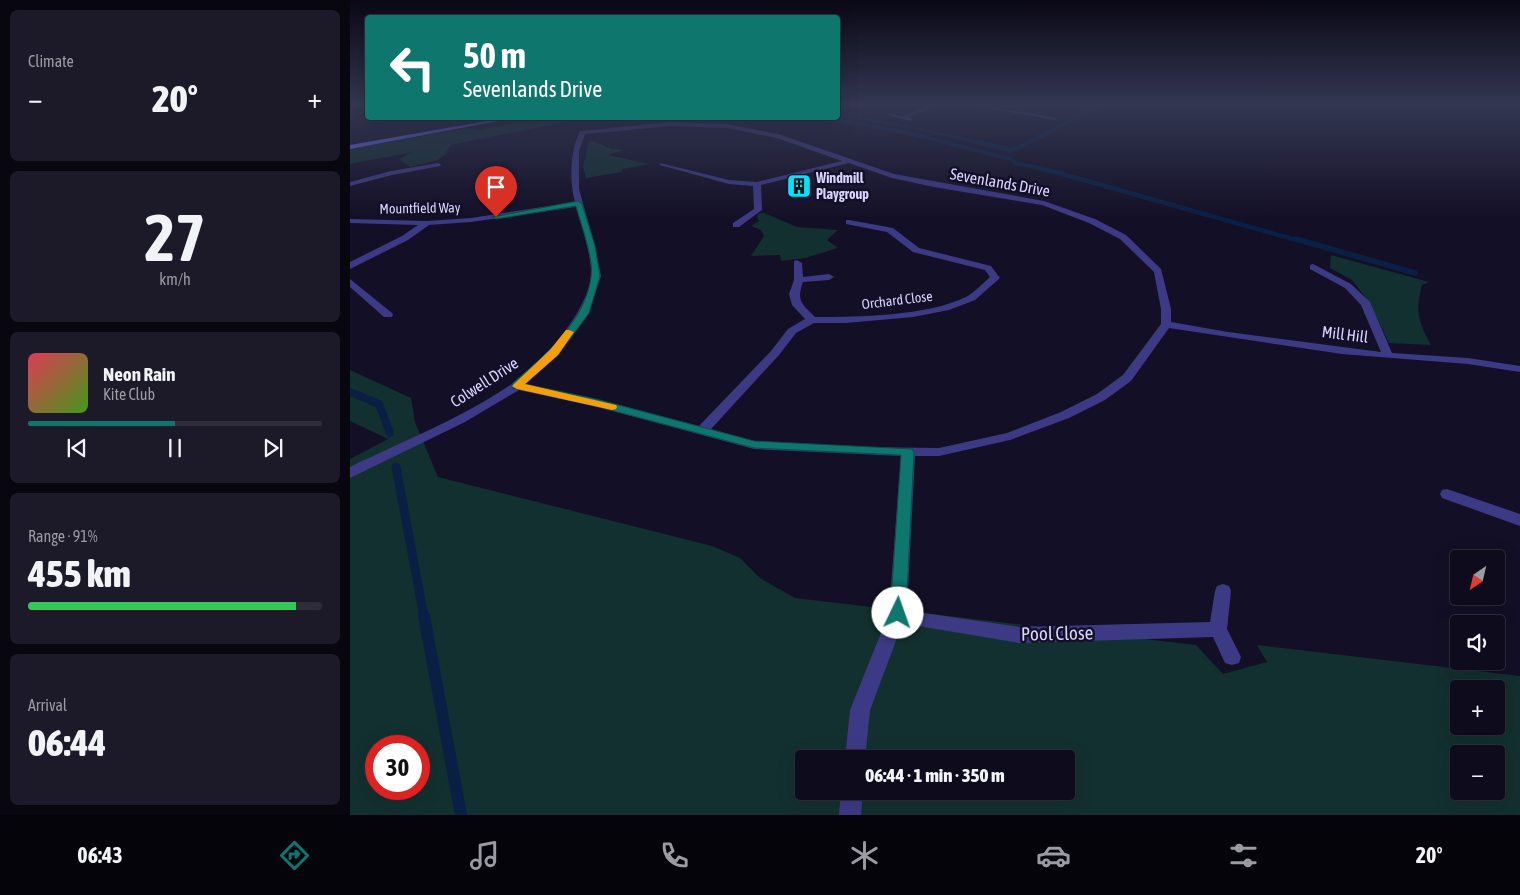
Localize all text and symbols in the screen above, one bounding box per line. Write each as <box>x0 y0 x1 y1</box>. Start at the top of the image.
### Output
icon: left <box>380 35 445 100</box>
text: 50 m <box>463 35 526 75</box>
text: Climate <box>28 52 74 70</box>
text: Sevenlands Drive <box>463 76 602 102</box>
text: 20° <box>152 77 198 120</box>
text: − <box>28 82 43 114</box>
text: + <box>307 82 322 114</box>
street label: Sevenlands Drive <box>949 164 1051 200</box>
pin <box>475 166 517 217</box>
place label: Windmill Playgroup <box>815 170 869 202</box>
icon: arrive <box>482 173 510 201</box>
building icon: Windmill Playgroup <box>786 173 812 199</box>
street label: Mountfield Way <box>379 199 461 217</box>
text: 27 <box>144 200 206 275</box>
text: km/h <box>159 270 191 288</box>
street label: Orchard Close <box>861 288 933 312</box>
street label: Mill Hill <box>1321 322 1370 346</box>
street label: Colwell Drive <box>447 353 521 411</box>
text: Neon Rain <box>103 363 175 385</box>
text: Kite Club <box>103 385 155 403</box>
icon: previous <box>63 434 91 462</box>
icon: pause <box>161 434 189 462</box>
icon: next <box>259 434 287 462</box>
text: Range · 91% <box>28 527 98 545</box>
north arrow <box>1450 550 1505 605</box>
map controls <box>1450 550 1505 800</box>
text: 455 km <box>28 552 131 595</box>
position arrow <box>871 586 923 638</box>
button: sound <box>1450 615 1505 670</box>
street label: Pool Close <box>1021 621 1093 645</box>
button: + <box>1450 680 1505 735</box>
text: Arrival <box>28 696 67 714</box>
text: 06:44 <box>28 721 106 764</box>
speed limit sign: 30 <box>365 735 430 800</box>
button: − <box>1450 745 1505 800</box>
text: 06:44 · 1 min · 350 m <box>865 764 1005 786</box>
icon: directions <box>277 838 312 873</box>
icon: music <box>467 838 502 873</box>
icon: phone <box>657 838 692 873</box>
icon: climate <box>847 838 882 873</box>
icon: car <box>1036 838 1071 873</box>
icon: filters <box>1226 838 1261 873</box>
text: 06:43 <box>77 842 123 868</box>
text: 20° <box>1416 842 1443 868</box>

